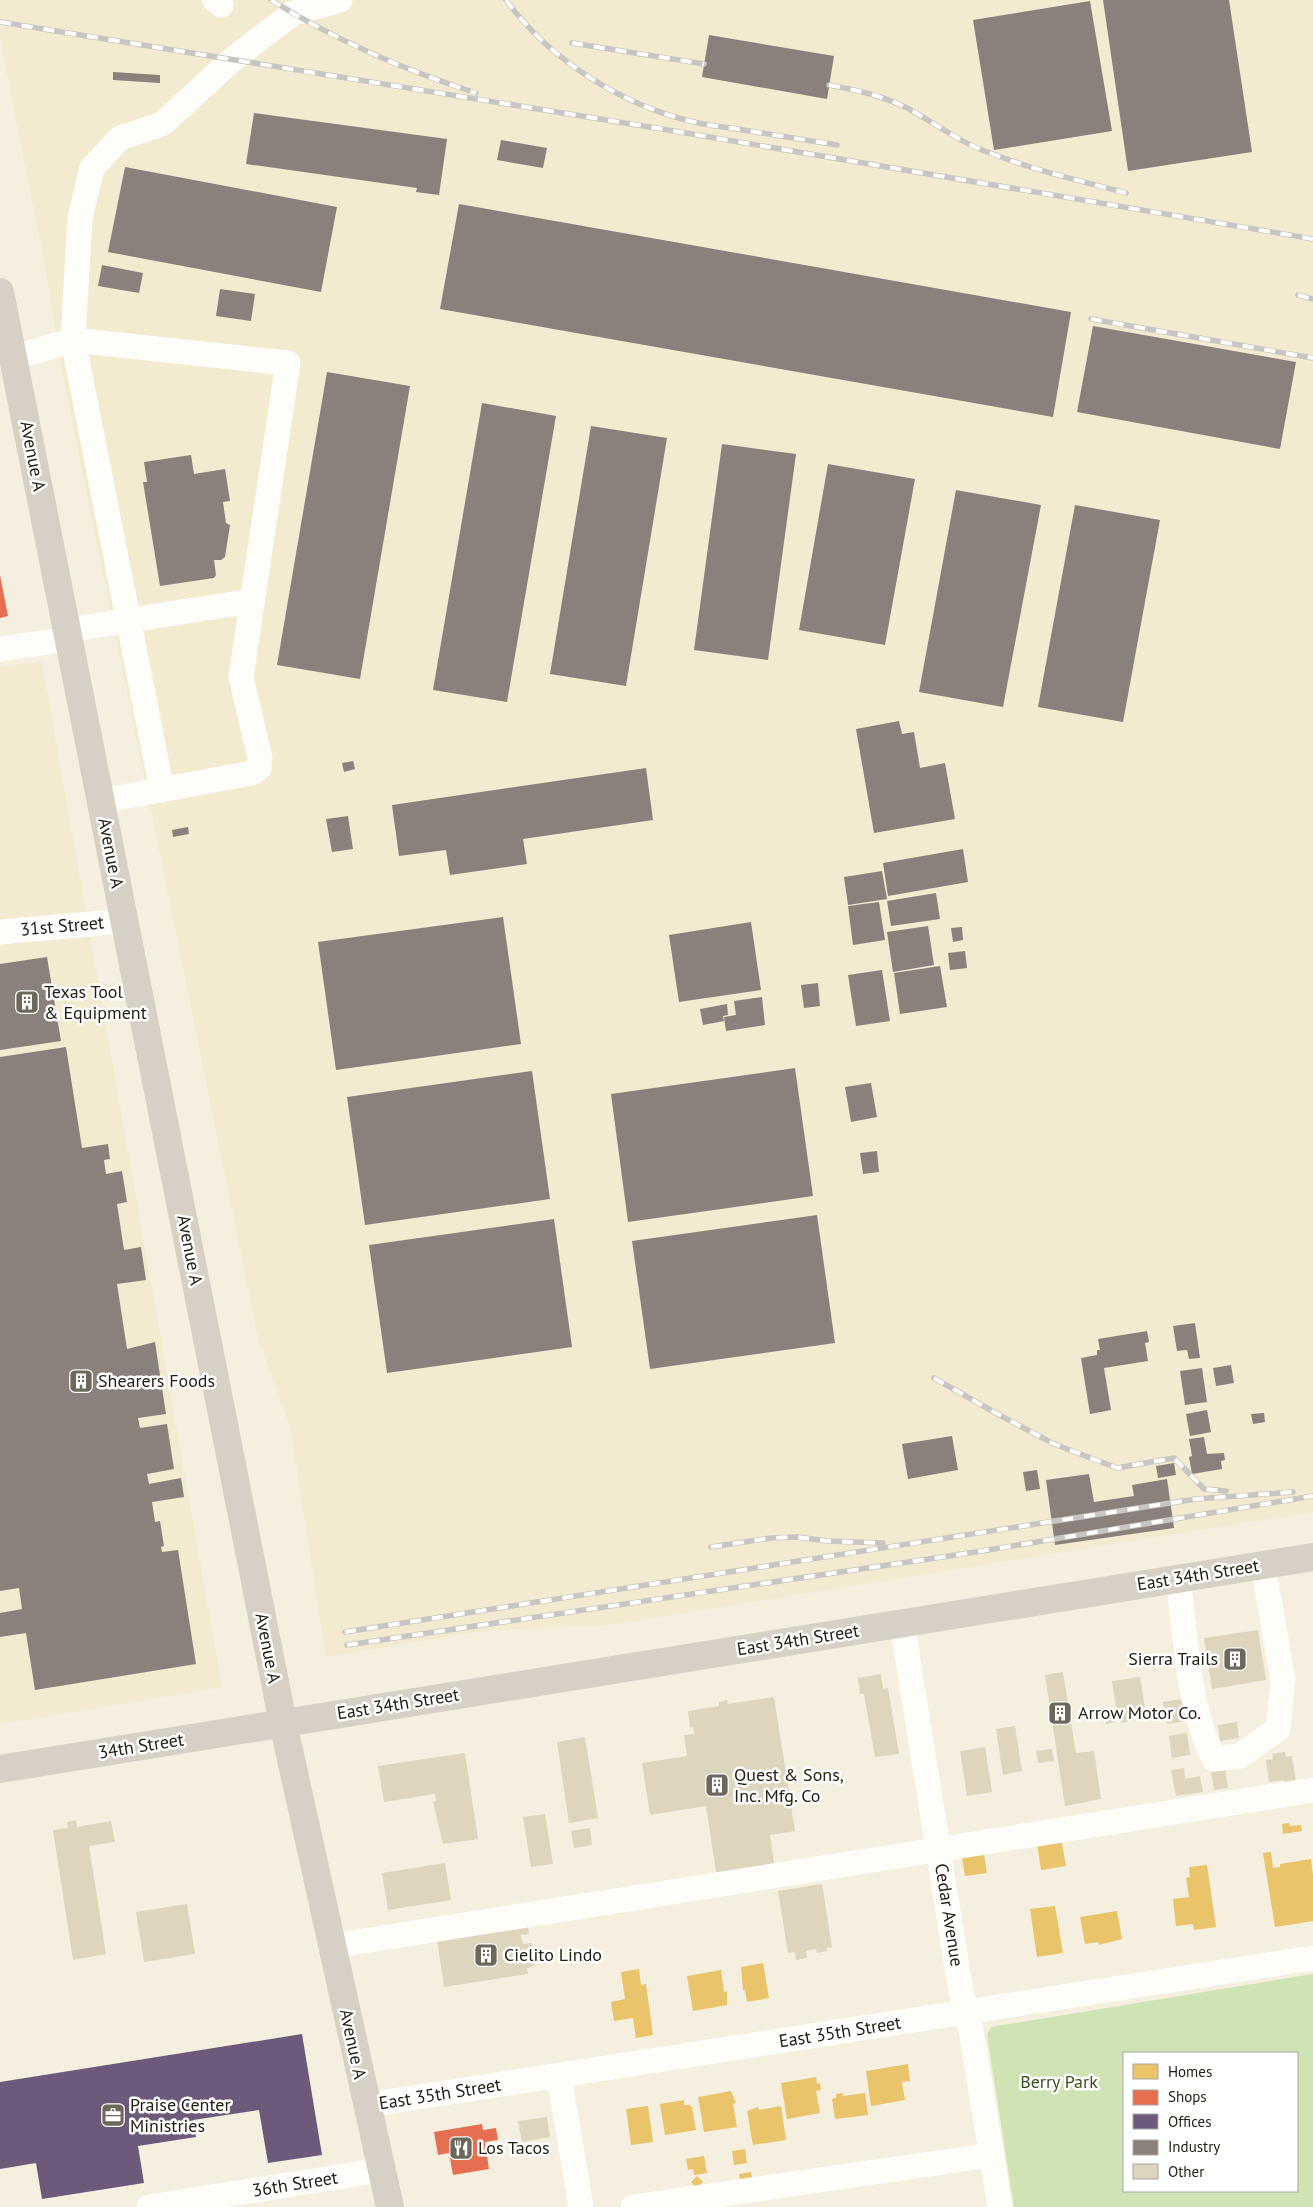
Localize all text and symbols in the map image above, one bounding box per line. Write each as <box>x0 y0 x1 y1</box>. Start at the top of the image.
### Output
street label: Avenue A <box>15 419 52 493</box>
street label: Avenue A <box>93 816 130 890</box>
street label: 31st Street <box>19 910 105 941</box>
place label: Texas Tool & Equipment <box>44 980 147 1024</box>
building icon: Texas Tool & Equipment <box>14 989 40 1015</box>
street label: Avenue A <box>172 1213 209 1287</box>
building icon: Shearers Foods <box>68 1368 94 1394</box>
place label: Shearers Foods <box>98 1369 215 1392</box>
street label: East 34th Street <box>1135 1553 1261 1596</box>
street label: Avenue A <box>250 1611 287 1685</box>
street label: East 34th Street <box>735 1618 861 1661</box>
building icon: Sierra Trails <box>1222 1646 1248 1672</box>
place label: Sierra Trails <box>1128 1647 1218 1670</box>
street label: East 34th Street <box>335 1682 461 1725</box>
building icon: Arrow Motor Co. <box>1047 1700 1073 1726</box>
place label: Arrow Motor Co. <box>1078 1701 1201 1724</box>
street label: 34th Street <box>96 1727 185 1764</box>
place label: Quest & Sons, Inc. Mfg. Co <box>734 1763 844 1807</box>
building icon: Quest & Sons, Inc. Mfg. Co <box>704 1772 730 1798</box>
street label: Cedar Avenue <box>930 1862 969 1968</box>
building icon: Cielito Lindo <box>473 1942 499 1968</box>
place label: Cielito Lindo <box>504 1943 602 1966</box>
street label: Avenue A <box>335 2007 372 2081</box>
street label: East 35th Street <box>777 2010 903 2053</box>
legend <box>1123 2052 1298 2192</box>
text: Homes <box>1168 2062 1212 2081</box>
park label: Berry Park <box>1020 2070 1098 2093</box>
street label: East 35th Street <box>377 2072 503 2115</box>
text: Shops <box>1168 2087 1207 2106</box>
place label: Praise Center Ministries <box>130 2093 231 2137</box>
office icon: Praise Center Ministries <box>100 2102 126 2128</box>
text: Offices <box>1168 2112 1212 2131</box>
restaurant icon: Los Tacos <box>448 2135 474 2161</box>
place label: Los Tacos <box>478 2136 550 2159</box>
text: Industry <box>1168 2137 1220 2156</box>
text: Other <box>1168 2162 1204 2181</box>
street label: 36th Street <box>250 2165 339 2202</box>

